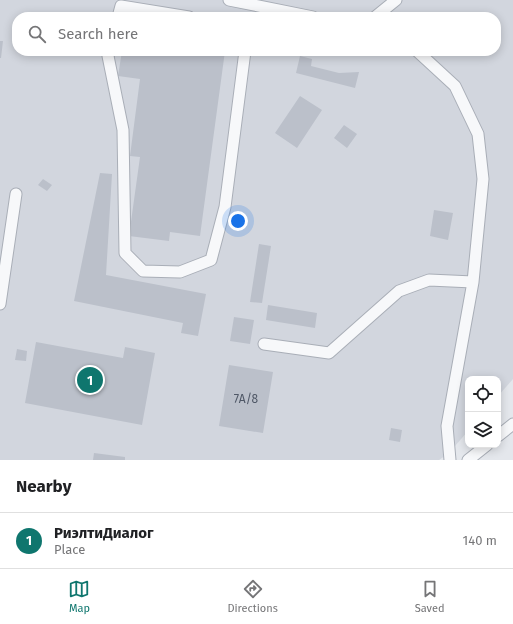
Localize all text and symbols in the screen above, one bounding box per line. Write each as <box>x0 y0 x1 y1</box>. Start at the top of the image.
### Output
search box <box>12 12 501 56</box>
icon: search <box>26 23 48 45</box>
text: Search here <box>58 25 138 43</box>
your location <box>228 211 248 231</box>
pin: 1 <box>77 365 103 395</box>
map controls <box>465 376 501 448</box>
button: locate <box>465 376 501 412</box>
house number: 7А/8 <box>234 392 259 406</box>
button: layers <box>465 412 501 448</box>
text: Nearby <box>16 476 71 497</box>
text: РиэлтиДиалог <box>54 524 154 542</box>
text: 1 <box>26 533 32 548</box>
text: 140 m <box>463 533 497 548</box>
text: Place <box>54 542 85 557</box>
tab: Map <box>68 578 90 615</box>
tab: Directions <box>227 578 278 615</box>
tab: Saved <box>415 578 445 615</box>

